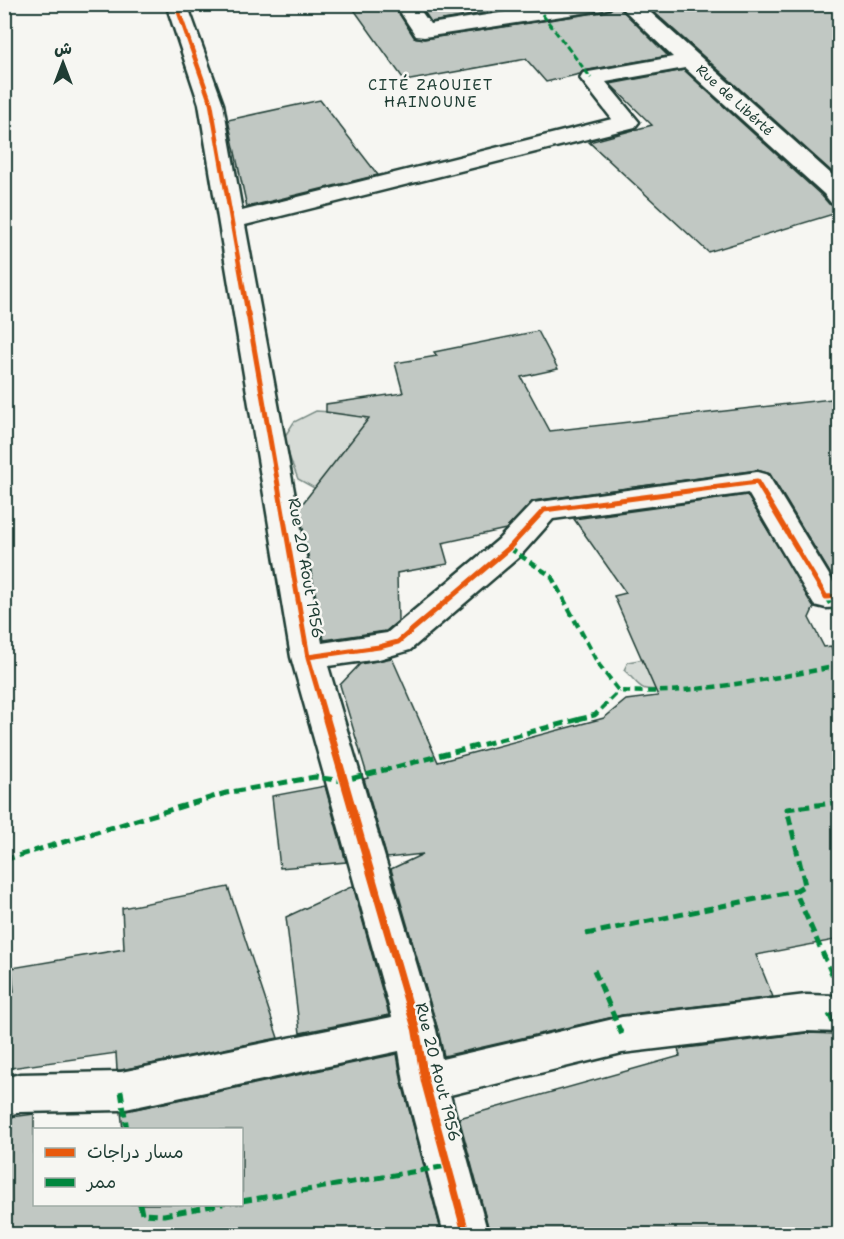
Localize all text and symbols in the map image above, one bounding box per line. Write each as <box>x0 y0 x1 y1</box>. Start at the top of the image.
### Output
north arrow <box>33 33 93 93</box>
text: ش <box>54 38 72 59</box>
street label: Rue de Libérté <box>692 60 778 140</box>
district label: CITÉ ZAOUIET HAINOUNE <box>368 74 494 112</box>
street label: Rue 20 Aout 1956 <box>283 496 329 640</box>
street label: Rue 20 Aout 1956 <box>411 1000 465 1144</box>
legend <box>33 1128 243 1206</box>
text: مسار دراجات <box>87 1140 184 1164</box>
text: ممر <box>85 1170 116 1194</box>

